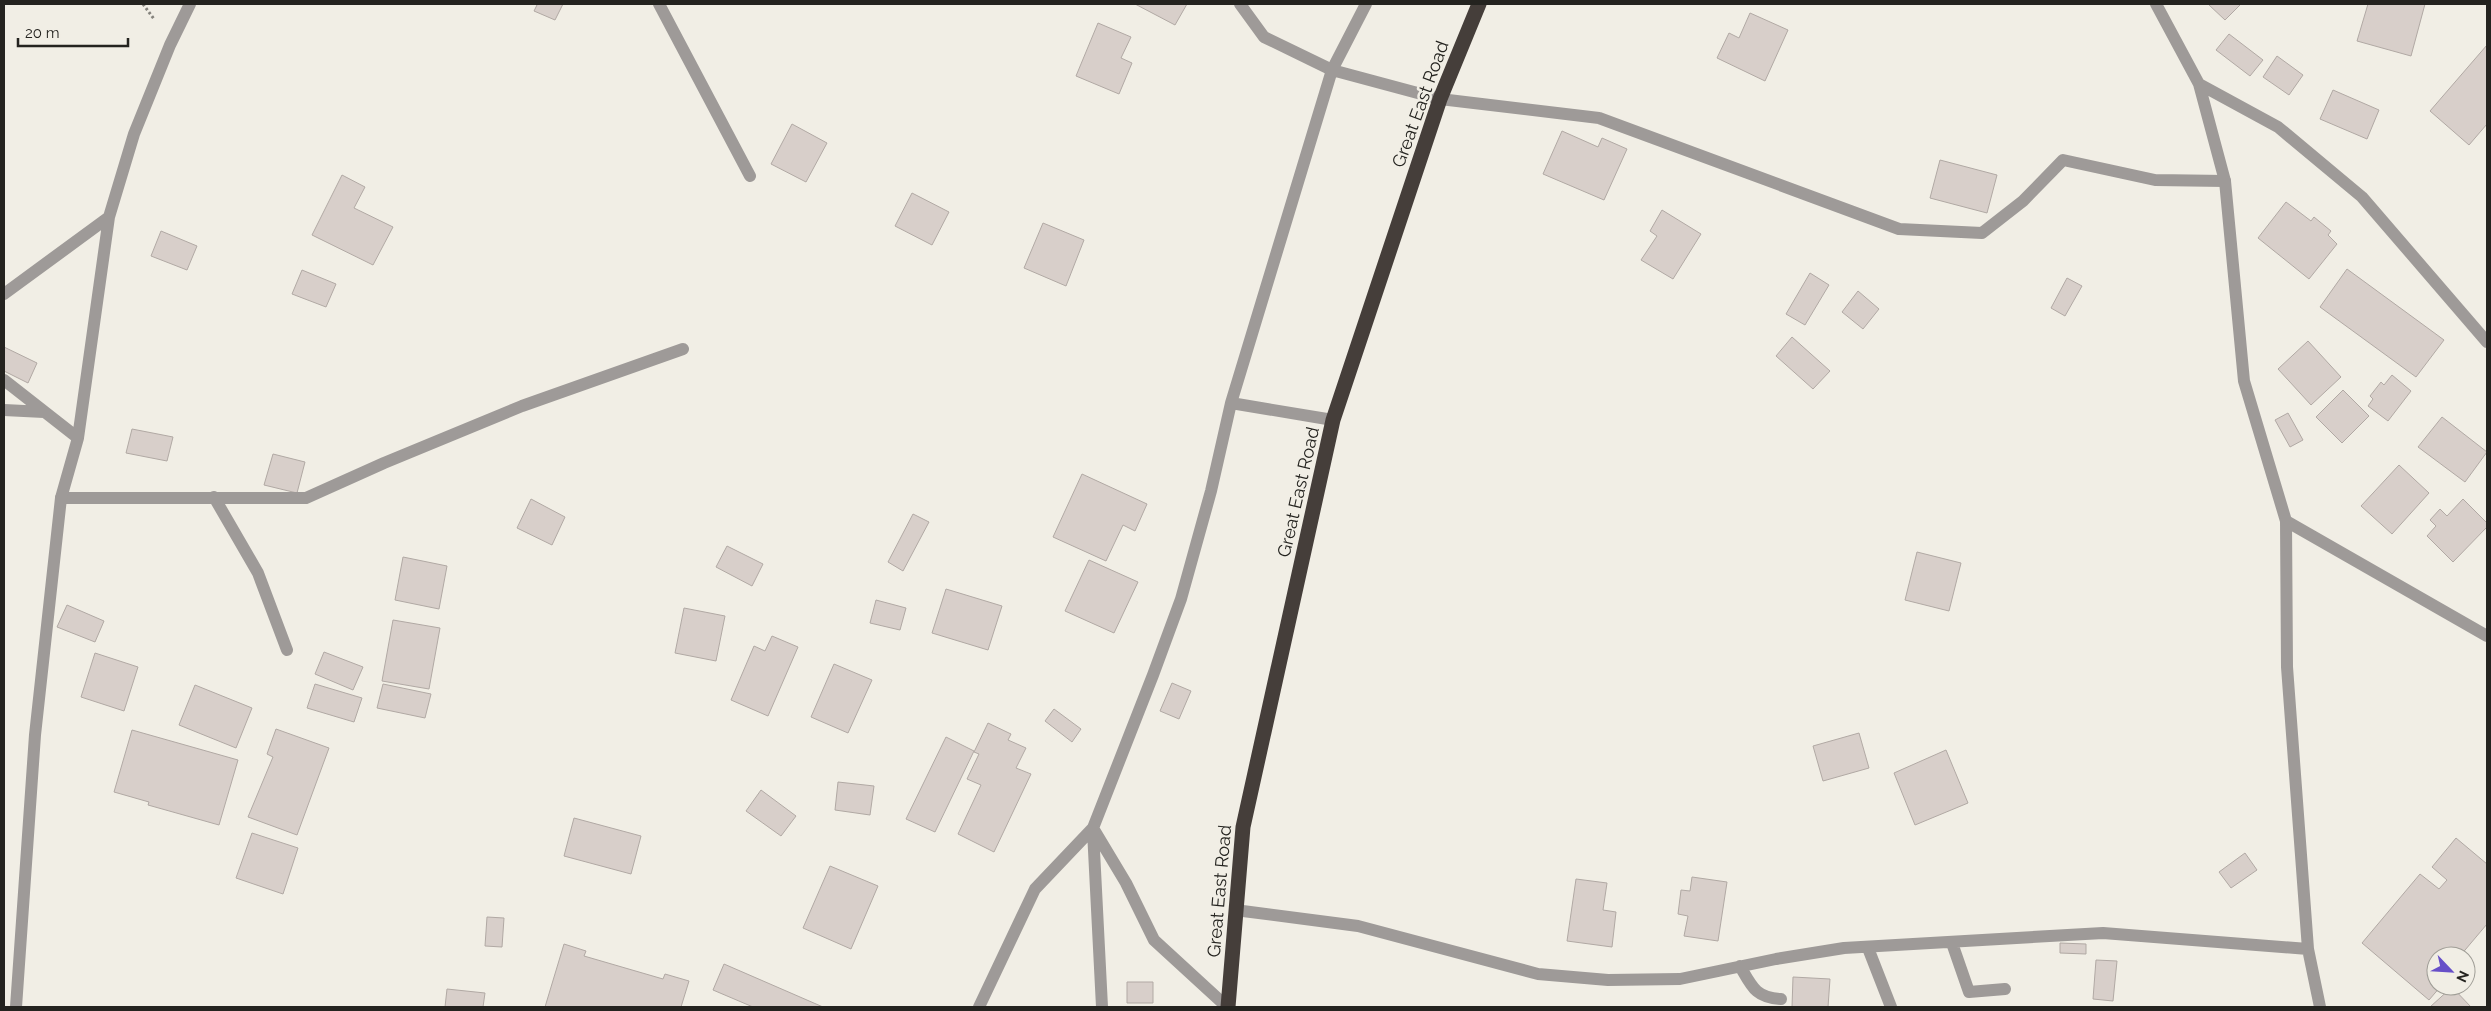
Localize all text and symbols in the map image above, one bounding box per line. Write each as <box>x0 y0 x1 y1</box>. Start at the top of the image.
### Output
scale bar <box>18 15 128 47</box>
text: 20 m <box>25 24 60 42</box>
street label: Great East Road <box>1387 38 1453 170</box>
street label: Great East Road <box>1273 425 1323 559</box>
street label: Great East Road <box>1203 824 1235 958</box>
north arrow <box>2426 946 2476 996</box>
text: N <box>2453 968 2472 985</box>

